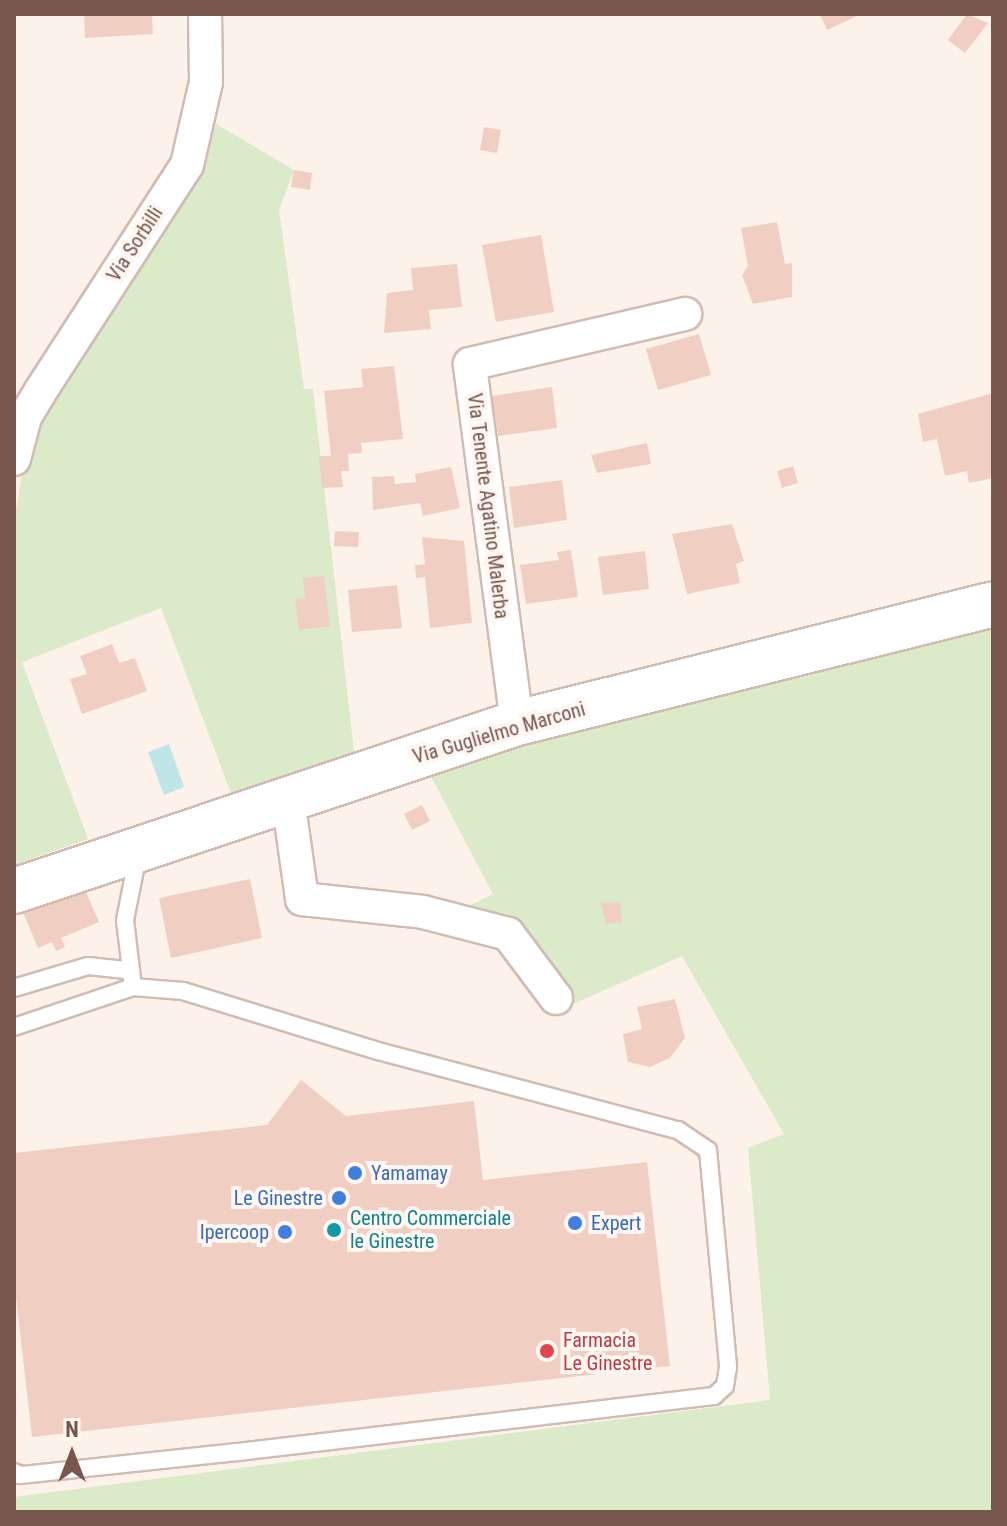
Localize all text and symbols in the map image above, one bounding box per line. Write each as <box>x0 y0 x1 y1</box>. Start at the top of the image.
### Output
street label: Via Sorbilli <box>102 202 168 286</box>
street label: Via Tenente Agatino Malerba <box>462 392 514 620</box>
street label: Via Guglielmo Marconi <box>410 697 588 769</box>
place label: Yamamay <box>371 1161 448 1185</box>
marker: Yamamay <box>346 1164 364 1182</box>
place label: Le Ginestre <box>234 1186 323 1210</box>
marker: Le Ginestre <box>330 1189 348 1207</box>
place label: Centro Commerciale le Ginestre <box>350 1206 511 1253</box>
place label: Expert <box>591 1211 641 1235</box>
marker: Expert <box>566 1214 584 1232</box>
place label: Ipercoop <box>200 1220 269 1244</box>
marker: Centro Commerciale le Ginestre <box>325 1221 343 1239</box>
marker: Ipercoop <box>276 1223 294 1241</box>
place label: Farmacia Le Ginestre <box>563 1328 652 1375</box>
marker: Farmacia Le Ginestre <box>538 1342 556 1360</box>
north arrow <box>32 1414 112 1494</box>
text: N <box>65 1417 79 1442</box>

